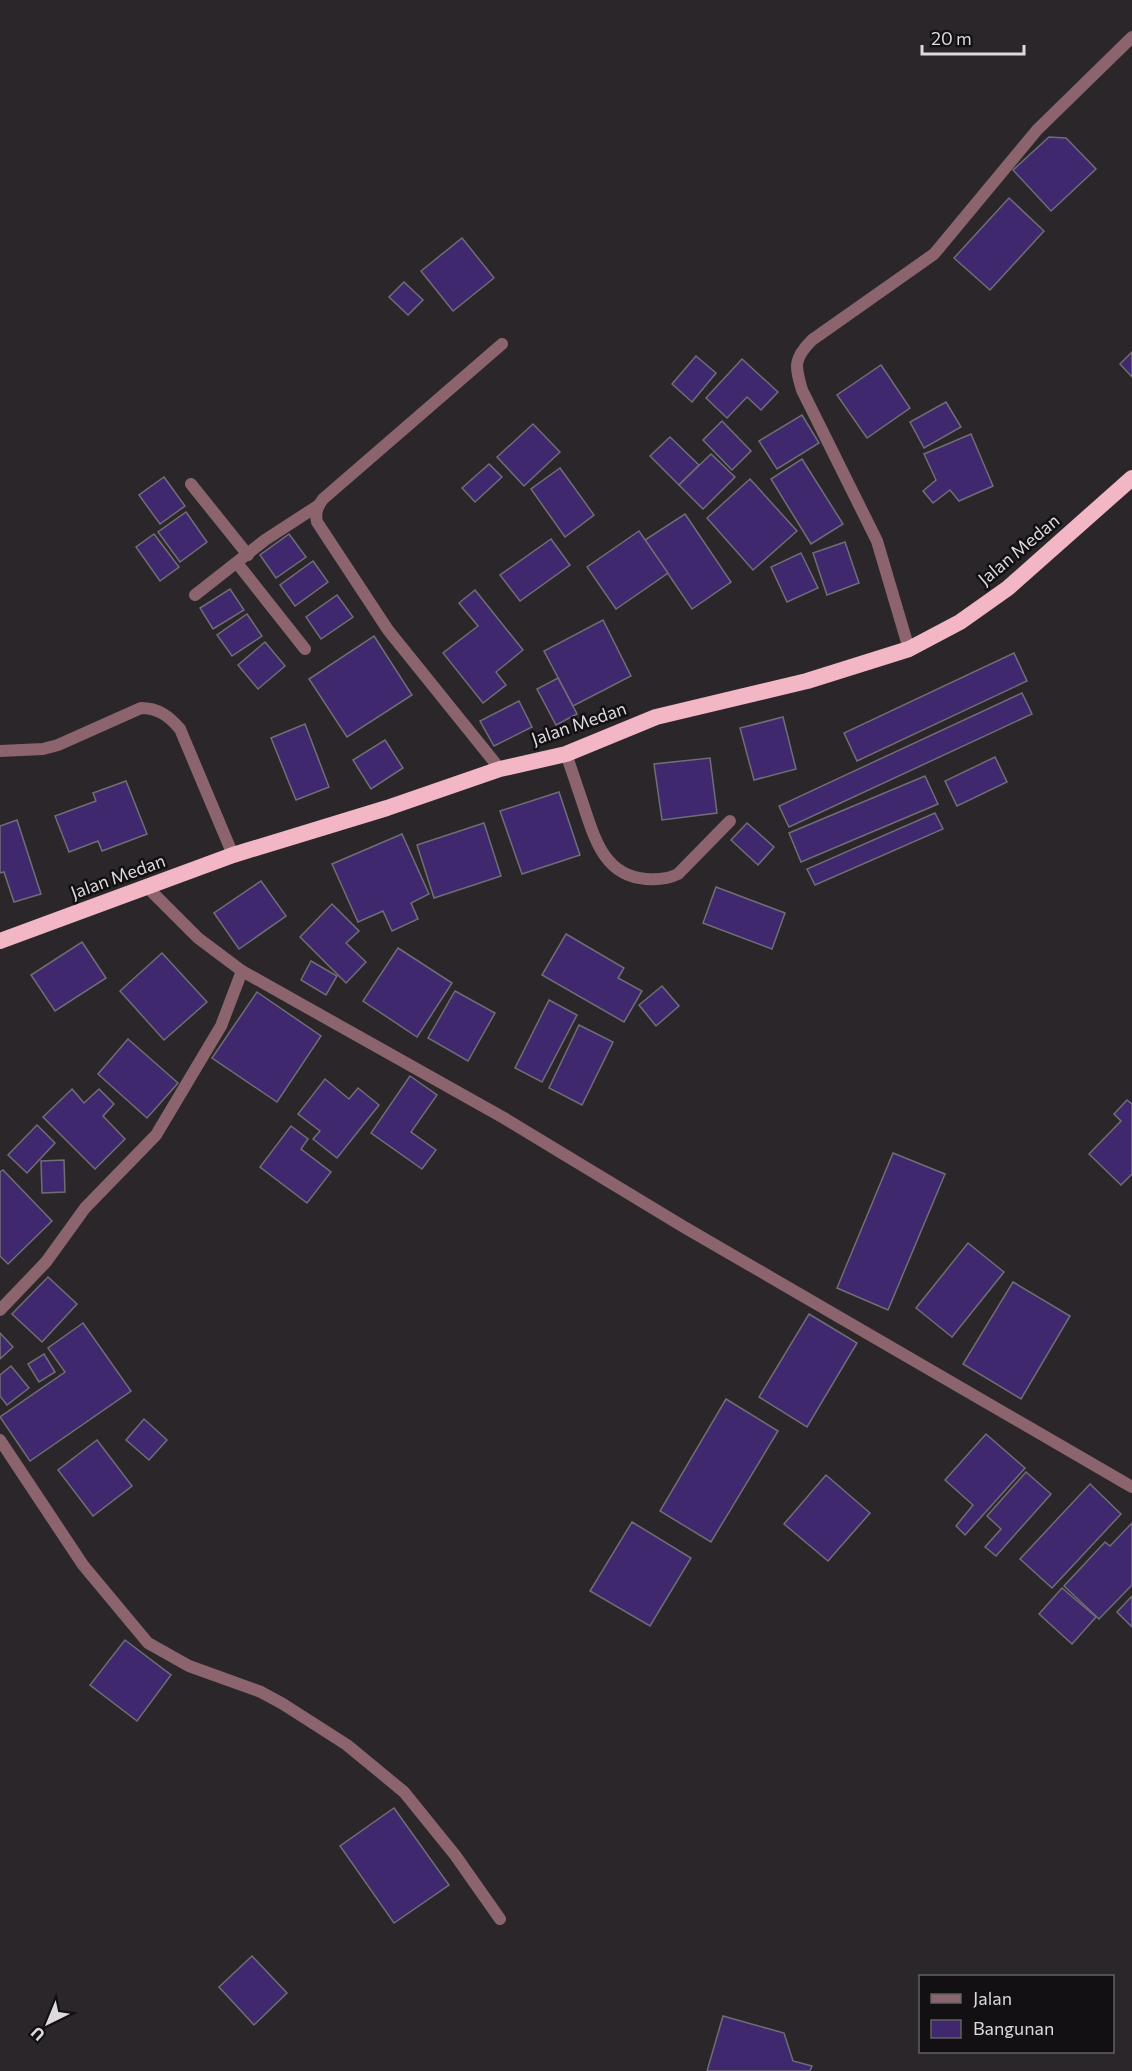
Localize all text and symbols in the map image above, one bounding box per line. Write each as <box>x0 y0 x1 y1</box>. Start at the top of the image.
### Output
scale bar <box>922 18 1024 56</box>
text: 20 m <box>931 27 972 49</box>
street label: Jalan Medan <box>973 509 1063 590</box>
street label: Jalan Medan <box>528 697 629 750</box>
street label: Jalan Medan <box>67 849 168 903</box>
legend <box>919 1975 1114 2053</box>
text: Jalan <box>973 1987 1012 2009</box>
north arrow <box>18 1993 78 2053</box>
text: Bangunan <box>973 2017 1054 2039</box>
text: U <box>27 2023 48 2045</box>

